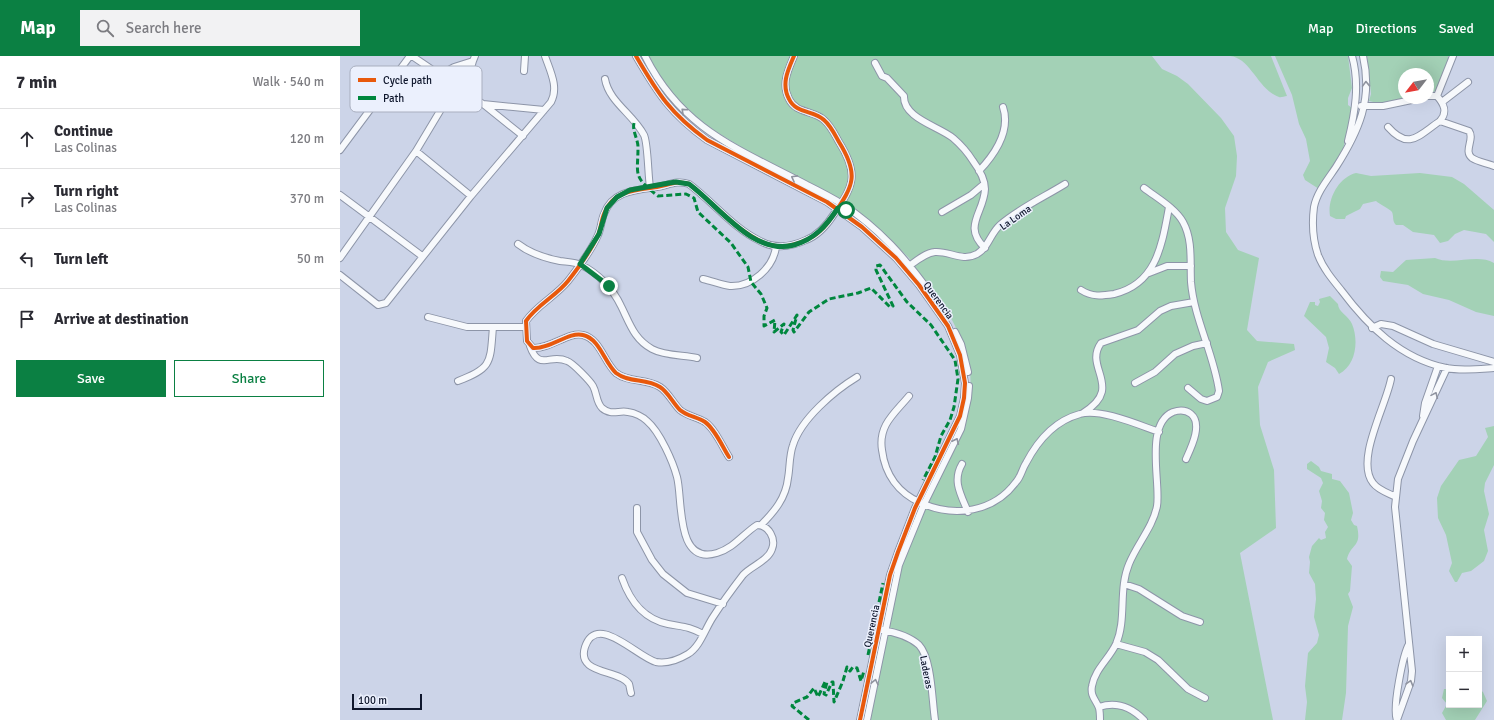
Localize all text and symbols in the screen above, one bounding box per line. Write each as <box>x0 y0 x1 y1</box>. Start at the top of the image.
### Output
search box <box>80 10 360 46</box>
text: Map <box>20 16 56 40</box>
icon: search <box>94 17 116 39</box>
text: Search here <box>126 19 201 37</box>
text: Map <box>1308 20 1334 37</box>
text: Directions <box>1356 20 1417 37</box>
text: Saved <box>1439 20 1474 37</box>
legend <box>350 66 482 112</box>
north arrow <box>1398 68 1434 104</box>
text: 7 min <box>16 72 57 93</box>
text: Walk · 540 m <box>253 74 324 90</box>
text: Cycle path <box>383 74 432 87</box>
one-way arrow <box>1362 81 1370 87</box>
text: Path <box>383 92 404 105</box>
one-way arrow <box>681 108 689 116</box>
text: Continue <box>54 122 113 140</box>
icon: ahead <box>16 128 38 150</box>
text: 120 m <box>290 131 324 147</box>
text: Las Colinas <box>54 140 117 156</box>
one-way arrow <box>791 176 799 183</box>
text: Turn right <box>54 182 119 200</box>
icon: right <box>16 188 38 210</box>
text: 370 m <box>290 191 324 207</box>
text: Las Colinas <box>54 200 117 216</box>
route start <box>837 201 855 219</box>
street label: La Loma <box>998 203 1034 233</box>
icon: left <box>16 248 38 270</box>
text: Turn left <box>54 250 108 268</box>
text: 50 m <box>297 251 324 267</box>
route end <box>600 277 618 295</box>
street label: Querencia <box>921 279 956 322</box>
icon: arrive <box>16 308 38 330</box>
text: Arrive at destination <box>54 310 189 328</box>
button: Save <box>16 360 166 397</box>
button: Share <box>174 360 324 397</box>
one-way arrow <box>1431 391 1439 398</box>
one-way arrow <box>951 438 959 445</box>
street label: Querencia <box>862 604 882 649</box>
map controls <box>1446 636 1482 708</box>
button: + <box>1446 636 1482 672</box>
street label: Laderas <box>917 655 935 690</box>
button: − <box>1446 672 1482 708</box>
one-way arrow <box>870 679 878 685</box>
one-way arrow <box>1405 680 1414 687</box>
scale bar <box>352 692 422 711</box>
text: 100 m <box>358 694 387 707</box>

